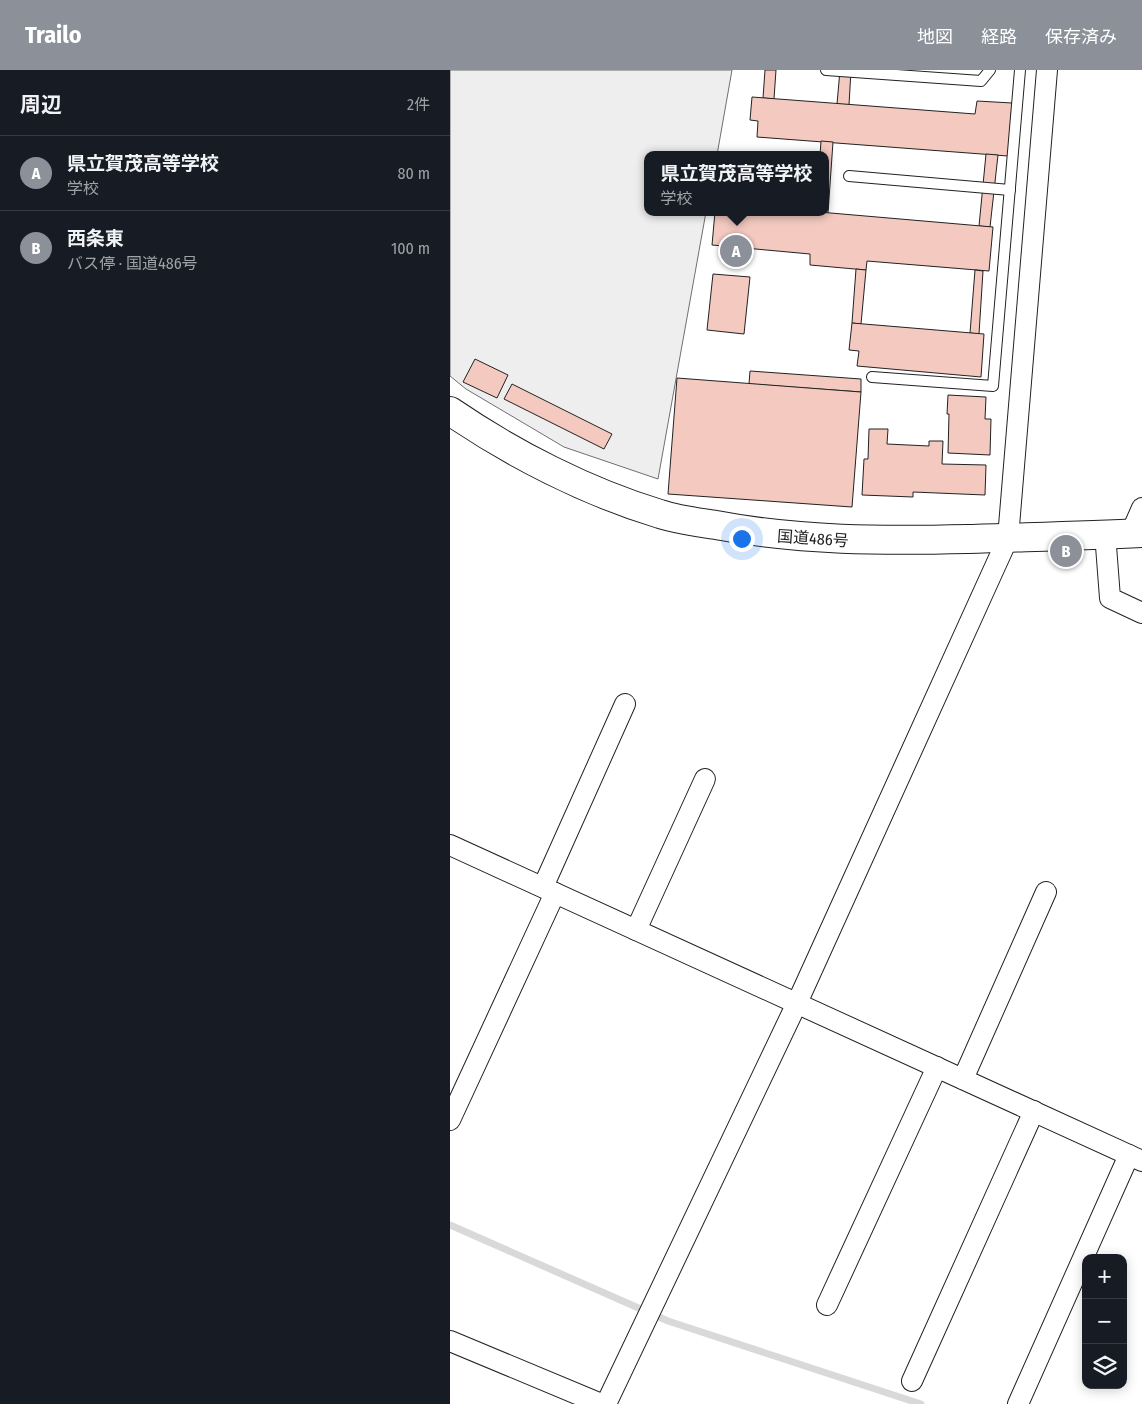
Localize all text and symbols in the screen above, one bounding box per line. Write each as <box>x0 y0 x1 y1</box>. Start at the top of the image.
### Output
text: Trailo <box>25 21 82 49</box>
text: 地図 <box>917 26 953 48</box>
text: 経路 <box>981 26 1017 48</box>
text: 保存済み <box>1045 26 1117 48</box>
text: 周辺 <box>20 92 62 118</box>
text: 2件 <box>407 95 430 114</box>
popup <box>644 151 829 216</box>
text: 県立賀茂高等学校 <box>67 152 219 175</box>
text: 県立賀茂高等学校 <box>660 162 813 185</box>
text: A <box>32 164 40 183</box>
text: 80 m <box>398 164 430 183</box>
text: 学校 <box>67 179 99 198</box>
text: 学校 <box>660 189 693 208</box>
text: 西条東 <box>67 227 124 250</box>
pin: A <box>720 232 752 270</box>
text: B <box>32 239 40 258</box>
text: 100 m <box>391 239 430 258</box>
text: バス停 · 国道486号 <box>67 254 198 273</box>
your location <box>729 526 755 552</box>
street label: 国道486号 <box>777 527 849 550</box>
pin: B <box>1050 532 1082 570</box>
map controls <box>1082 1254 1127 1389</box>
button: + <box>1082 1254 1127 1299</box>
button: − <box>1082 1299 1127 1344</box>
button: layers <box>1082 1344 1127 1389</box>

